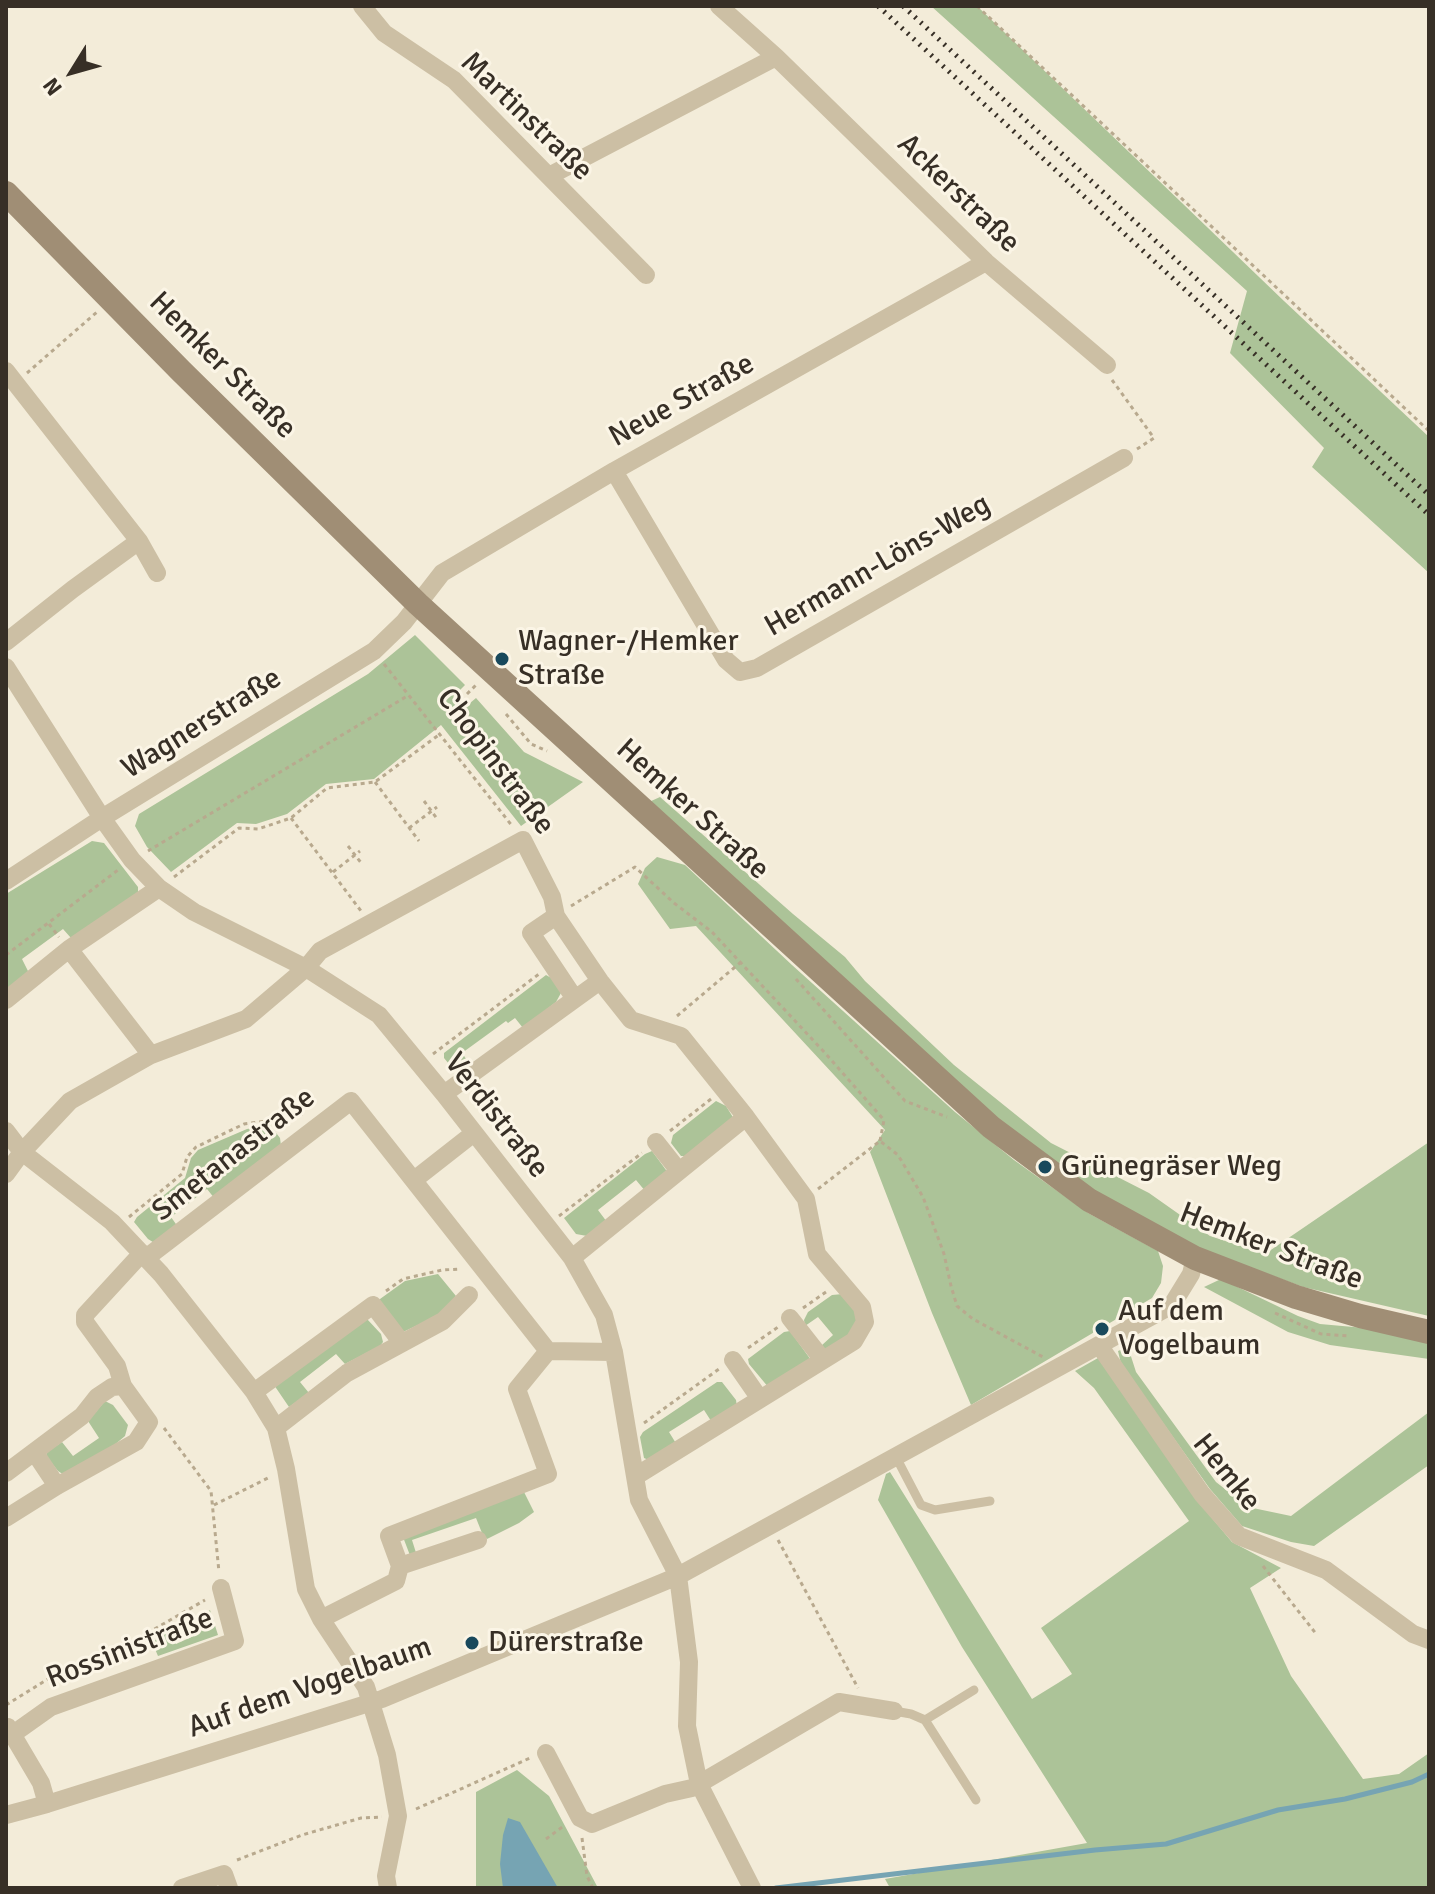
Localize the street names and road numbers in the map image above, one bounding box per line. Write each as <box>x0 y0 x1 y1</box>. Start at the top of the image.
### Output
street label: Martinstraße <box>452 45 600 189</box>
street label: Ackerstraße <box>889 127 1027 261</box>
street label: Hemker Straße <box>141 285 303 447</box>
street label: Neue Straße <box>603 346 761 456</box>
street label: Hermann-Löns-Weg <box>759 487 997 645</box>
street label: Wagnerstraße <box>116 661 288 787</box>
street label: Chopinstraße <box>428 682 562 842</box>
street label: Hemker Straße <box>608 732 776 888</box>
street label: Verdistraße <box>436 1046 556 1186</box>
street label: Smetanastraße <box>146 1080 322 1230</box>
street label: Hemker Straße <box>1174 1196 1368 1298</box>
street label: Hemke <box>1184 1427 1268 1519</box>
street label: Rossinistraße <box>42 1601 218 1697</box>
street label: Auf dem Vogelbaum <box>184 1629 436 1747</box>

